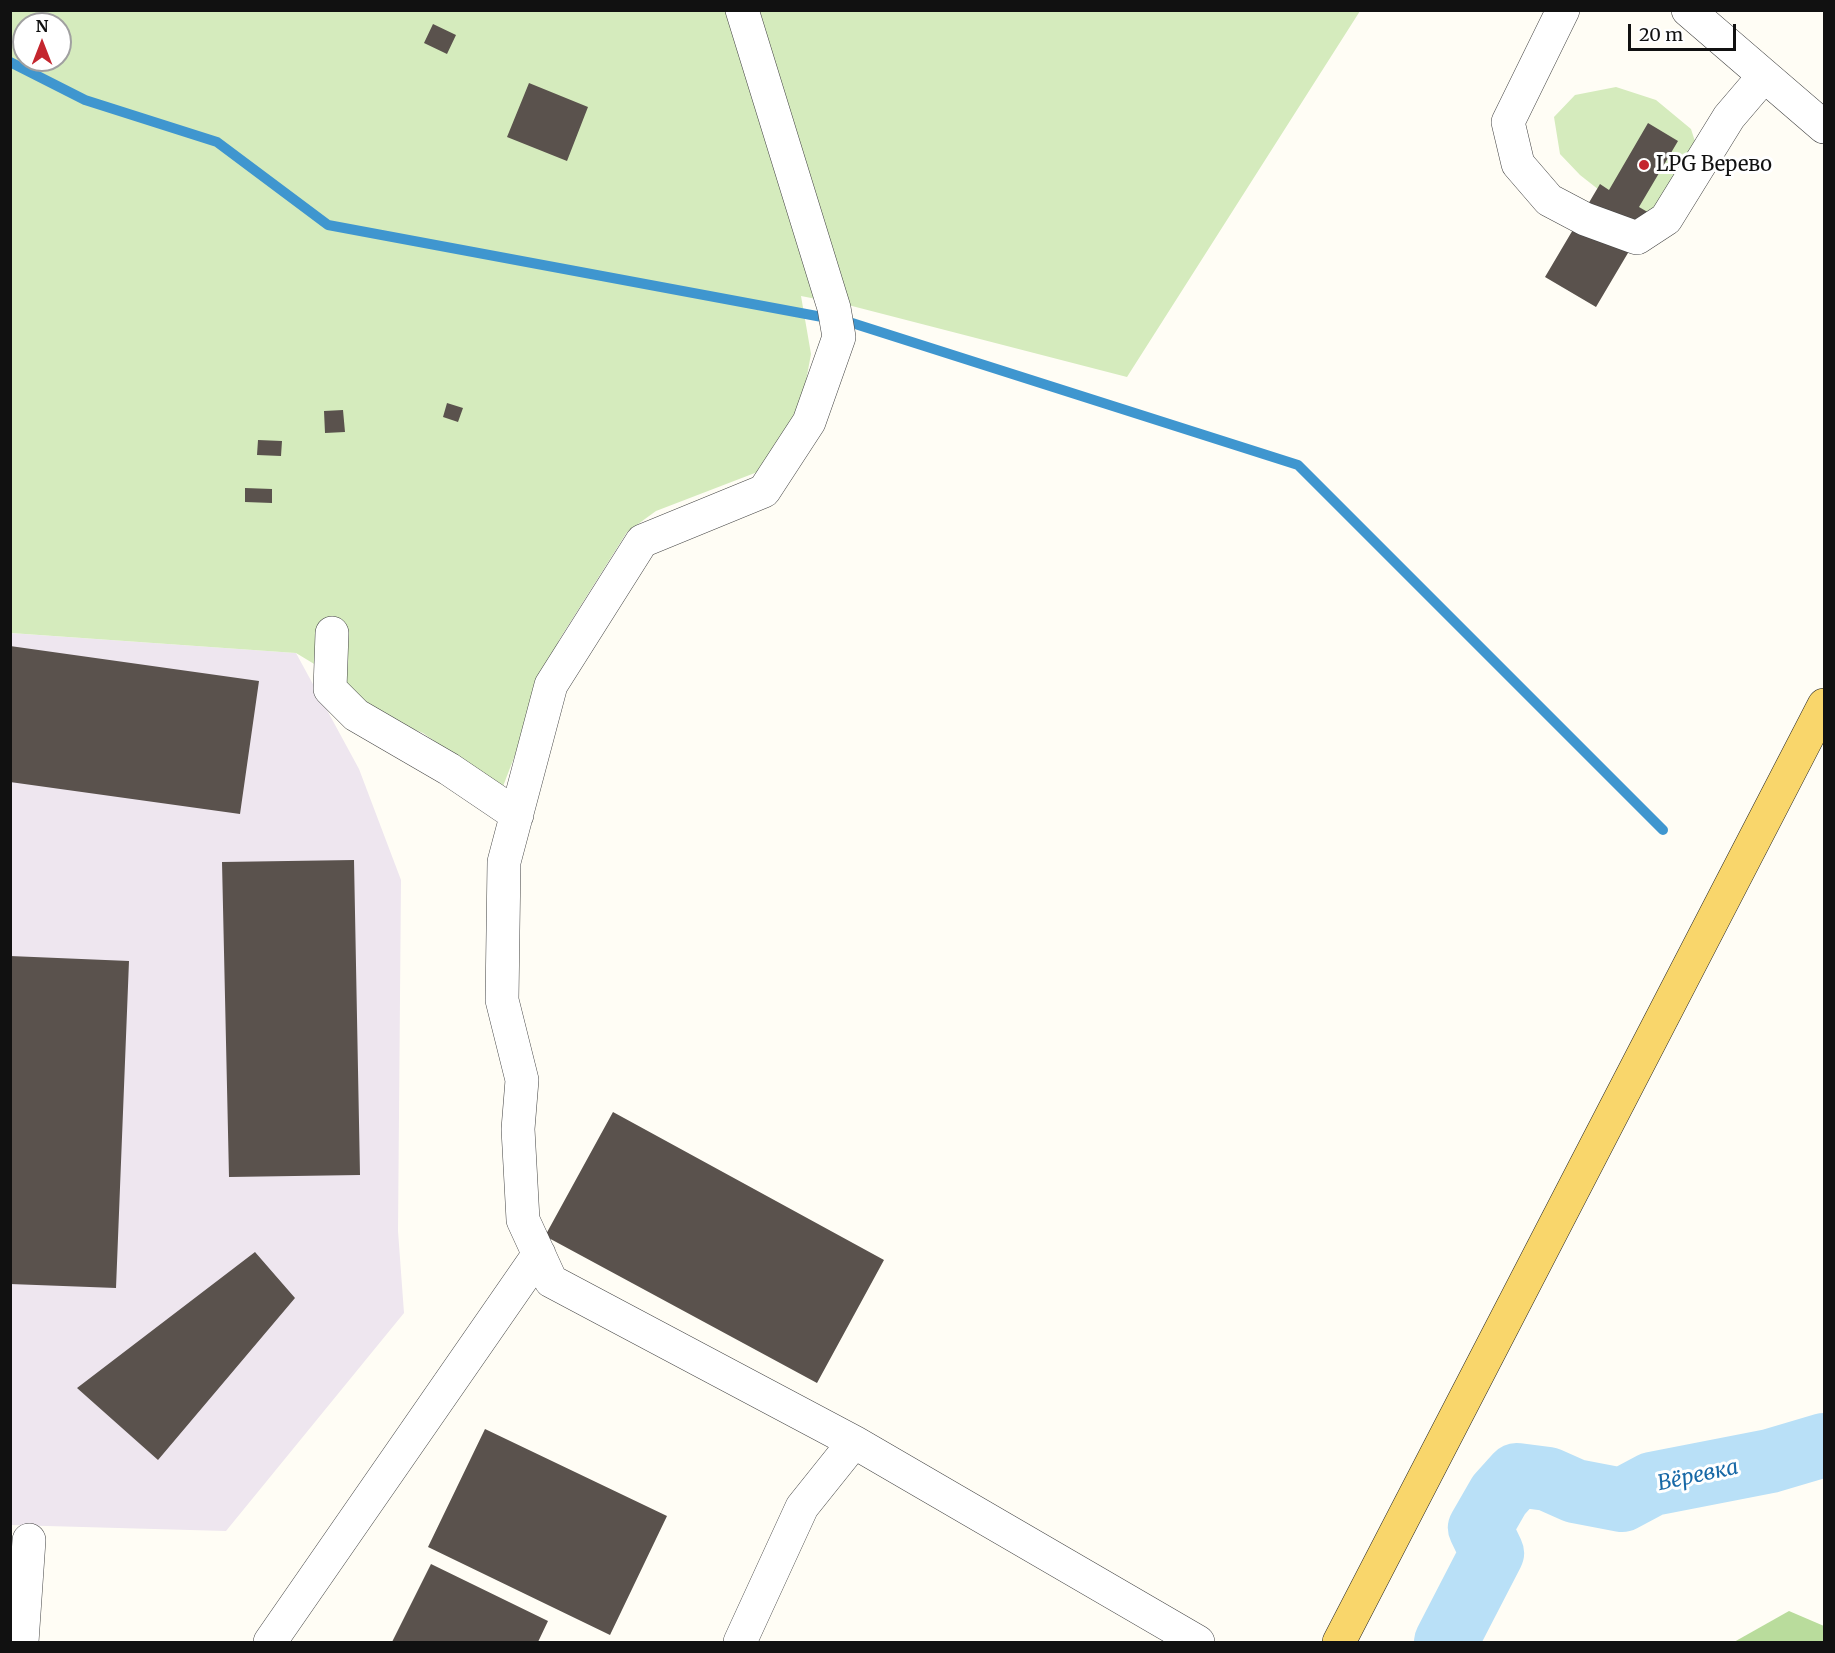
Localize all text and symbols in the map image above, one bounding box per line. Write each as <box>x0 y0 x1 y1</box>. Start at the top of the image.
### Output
north arrow <box>12 12 72 72</box>
scale bar <box>1631 12 1739 50</box>
text: N <box>36 16 48 36</box>
text: 20 m <box>1639 23 1683 46</box>
place label: LPG Верево <box>1656 153 1772 177</box>
marker: LPG Верево <box>1637 158 1651 172</box>
water label: Вёревка <box>1655 1455 1741 1497</box>

